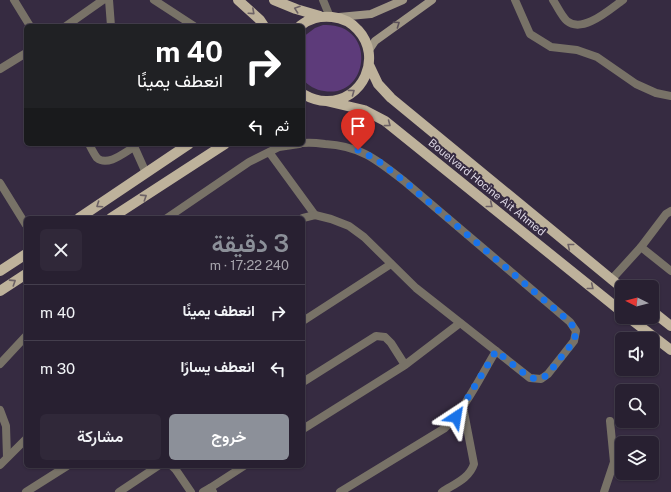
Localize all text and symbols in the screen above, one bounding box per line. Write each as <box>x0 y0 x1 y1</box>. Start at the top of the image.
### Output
one-way arrow <box>293 5 300 14</box>
one-way arrow <box>247 8 254 15</box>
one-way arrow <box>393 21 400 29</box>
text: 40 m <box>155 35 223 68</box>
icon: right <box>237 40 289 92</box>
text: انعطف يمينًا <box>137 70 223 91</box>
one-way arrow <box>348 89 355 97</box>
pin <box>341 109 375 150</box>
icon: arrive <box>347 115 369 137</box>
icon: left <box>245 116 267 138</box>
text: ثم <box>275 117 289 134</box>
one-way arrow <box>384 119 391 126</box>
street label: Bouelvard Hocine Ait Ahmed <box>426 136 548 238</box>
one-way arrow <box>140 194 147 201</box>
one-way arrow <box>96 200 103 207</box>
one-way arrow <box>485 200 493 207</box>
button: close <box>40 229 82 271</box>
text: 3 دقيقة <box>211 229 289 257</box>
one-way arrow <box>567 243 575 250</box>
text: 240 m · 17:22 <box>210 258 289 273</box>
one-way arrow <box>9 279 16 287</box>
north arrow <box>615 280 659 324</box>
map controls <box>615 280 659 480</box>
one-way arrow <box>586 283 593 290</box>
text: انعطف يمينًا <box>182 302 255 319</box>
icon: right <box>267 302 289 324</box>
text: 40 m <box>40 304 75 321</box>
button: sound <box>615 332 659 376</box>
text: انعطف يسارًا <box>181 358 255 375</box>
icon: left <box>267 358 289 380</box>
text: 30 m <box>40 360 75 377</box>
button: search <box>615 384 659 428</box>
position arrow <box>435 396 477 438</box>
button: مشاركة <box>40 414 161 460</box>
button: خروج <box>169 414 289 460</box>
button: layers <box>615 436 659 480</box>

